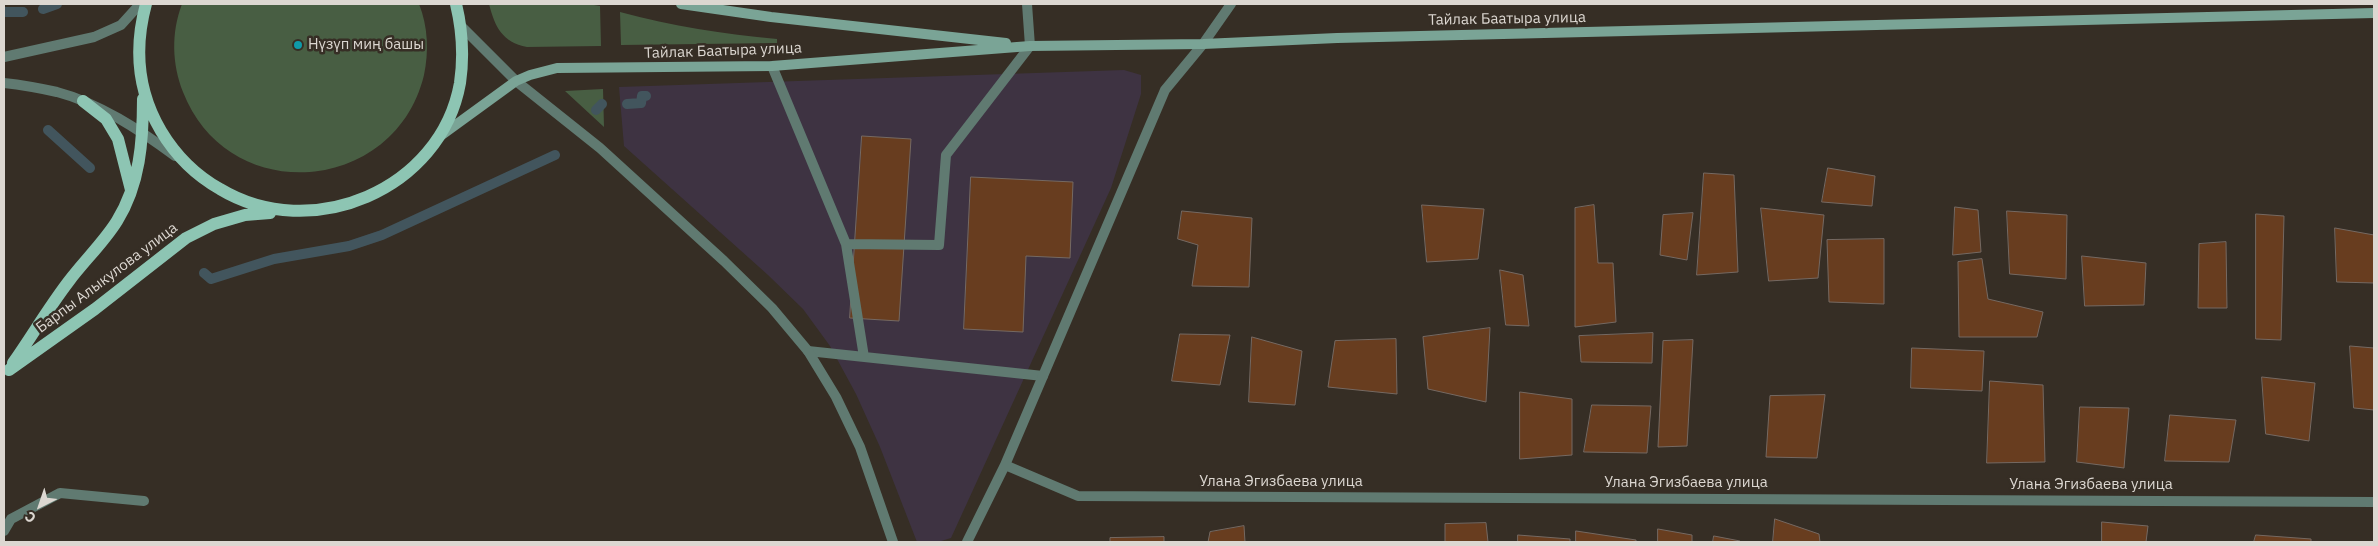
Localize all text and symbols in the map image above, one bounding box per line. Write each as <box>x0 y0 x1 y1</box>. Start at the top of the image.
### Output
street label: Тайлак Баатыра улица <box>1428 9 1586 29</box>
place label: Нүзүп миң башы <box>308 36 424 54</box>
marker: Нүзүп миң башы <box>292 39 304 51</box>
street label: Тайлак Баатыра улица <box>644 39 802 63</box>
street label: Барпы Алыкулова улица <box>33 219 181 337</box>
street label: Улана Эгизбаева улица <box>1199 473 1363 491</box>
street label: Улана Эгизбаева улица <box>1604 474 1768 492</box>
street label: Улана Эгизбаева улица <box>2009 476 2173 494</box>
north arrow <box>15 481 65 531</box>
text: С <box>21 508 40 527</box>

